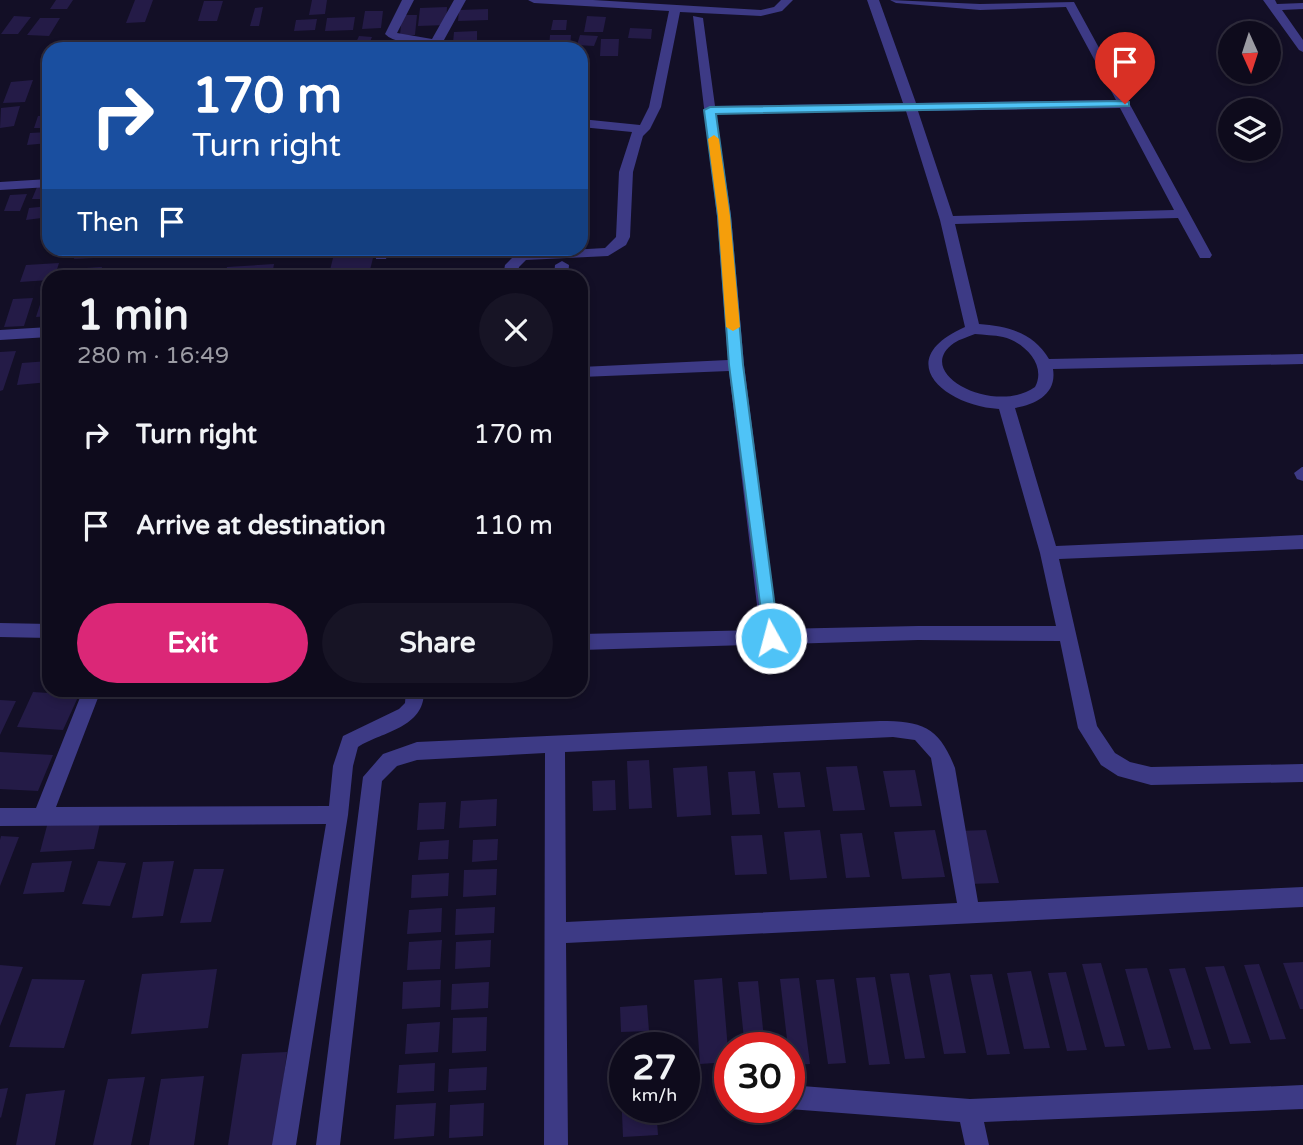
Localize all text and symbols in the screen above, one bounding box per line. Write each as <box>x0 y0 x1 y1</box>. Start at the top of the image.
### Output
north arrow <box>1218 21 1281 84</box>
map controls <box>1218 21 1281 161</box>
pin <box>1095 32 1155 104</box>
icon: arrive <box>1106 43 1144 81</box>
text: 170 m <box>192 67 342 126</box>
icon: right <box>77 70 168 161</box>
button: layers <box>1218 98 1281 161</box>
text: Turn right <box>192 127 341 165</box>
icon: arrive <box>153 203 191 241</box>
text: Then <box>77 207 139 238</box>
text: 1 min <box>77 290 189 341</box>
button: close <box>479 293 553 367</box>
text: 280 m · 16:49 <box>77 342 229 370</box>
icon: right <box>77 416 115 454</box>
text: Turn right <box>136 419 257 450</box>
text: 170 m <box>473 419 553 450</box>
icon: arrive <box>77 507 115 545</box>
text: Arrive at destination <box>136 510 386 541</box>
text: 110 m <box>473 510 553 541</box>
position arrow <box>734 601 808 675</box>
button: Exit <box>77 603 308 683</box>
button: Share <box>322 603 553 683</box>
speed limit sign: 30 <box>714 1032 805 1123</box>
text: 27 <box>633 1047 676 1089</box>
text: km/h <box>632 1084 677 1106</box>

